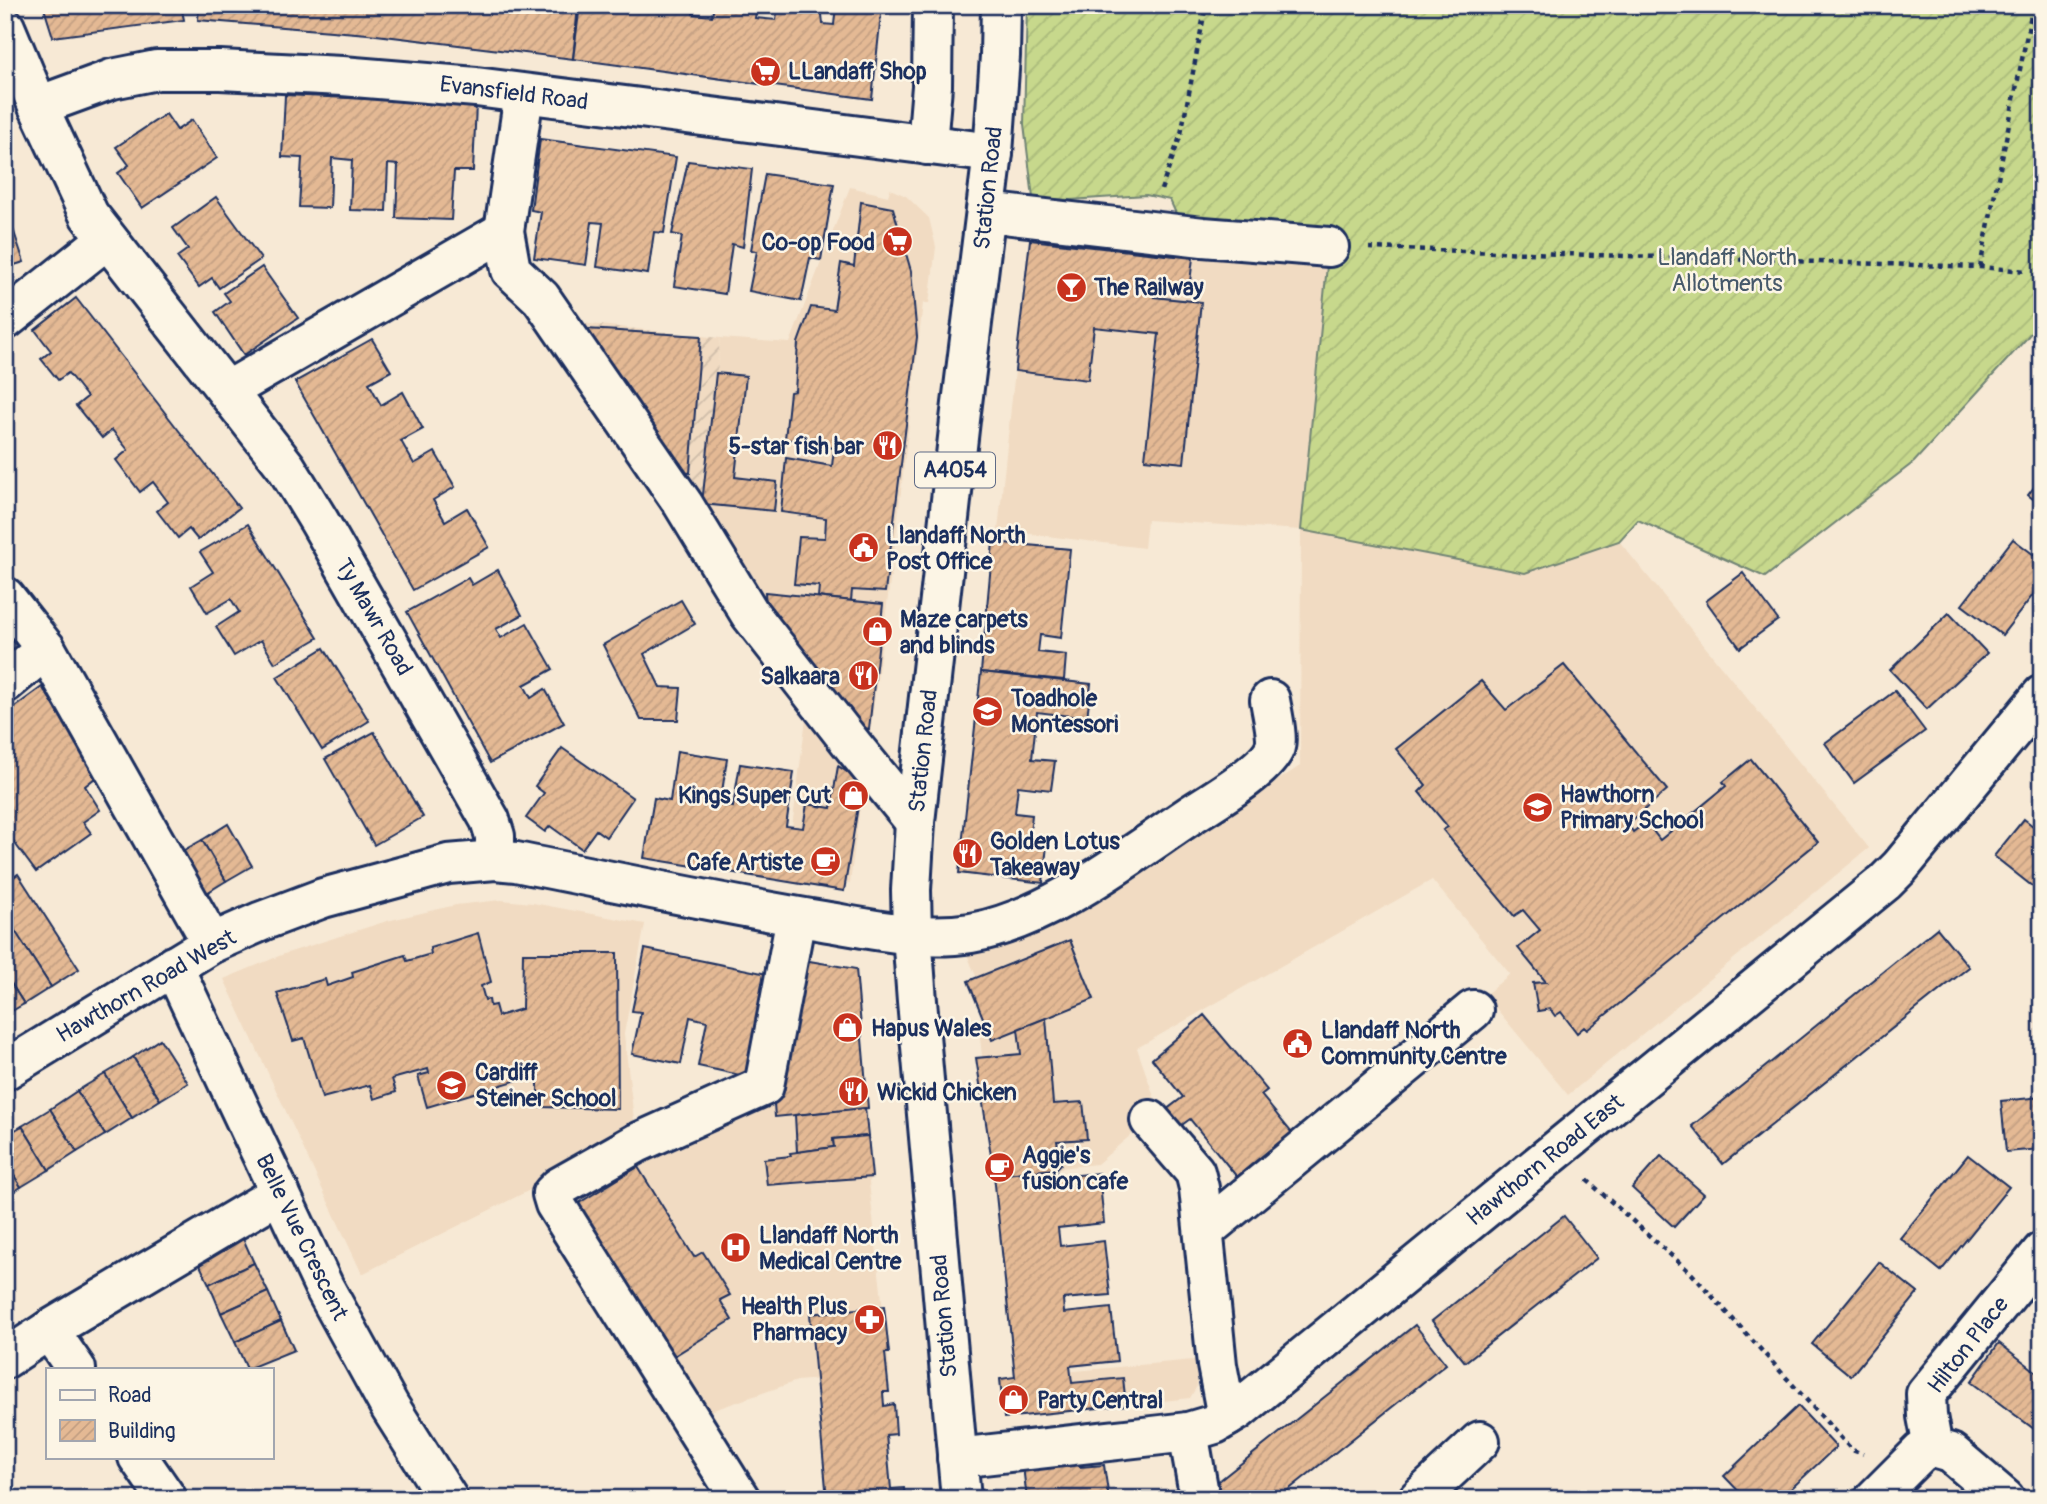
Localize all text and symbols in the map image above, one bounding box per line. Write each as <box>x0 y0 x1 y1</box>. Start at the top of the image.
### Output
supermarket icon: LLandaff Shop <box>748 54 782 88</box>
place label: LLandaff Shop <box>788 57 927 86</box>
street label: Evansfield Road <box>438 70 590 116</box>
street label: Station Road <box>967 125 1009 251</box>
supermarket icon: Co-op Food <box>881 225 915 259</box>
place label: Co-op Food <box>762 228 875 257</box>
park label: Llandaff North Allotments <box>1657 243 1797 298</box>
bar icon: The Railway <box>1054 270 1088 304</box>
place label: The Railway <box>1093 273 1204 302</box>
restaurant icon: 5-star fish bar <box>870 429 904 463</box>
place label: 5-star fish bar <box>729 432 865 461</box>
road number: A4054 <box>915 452 995 488</box>
place label: Llandaff North Post Office <box>886 521 1026 576</box>
public building icon: Llandaff North Post Office <box>846 531 880 565</box>
street label: Ty Mawr Road <box>329 553 419 681</box>
place label: Maze carpets and blinds <box>900 605 1029 660</box>
shop icon: Maze carpets and blinds <box>860 615 894 649</box>
restaurant icon: Salkaara <box>846 659 880 693</box>
place label: Salkaara <box>761 662 840 691</box>
place label: Toadhole Montessori <box>1010 684 1118 739</box>
street label: Station Road <box>902 688 944 814</box>
school or university icon: Toadhole Montessori <box>971 694 1005 728</box>
shop icon: Kings Super Cut <box>837 778 871 812</box>
place label: Hawthorn Primary School <box>1560 780 1704 835</box>
place label: Kings Super Cut <box>678 781 832 810</box>
school or university icon: Hawthorn Primary School <box>1520 790 1554 824</box>
place label: Golden Lotus Takeaway <box>989 827 1121 882</box>
restaurant icon: Golden Lotus Takeaway <box>950 837 984 871</box>
cafe icon: Cafe Artiste <box>809 845 843 879</box>
place label: Cafe Artiste <box>686 848 804 877</box>
street label: Hawthorn Road West <box>51 922 242 1049</box>
shop icon: Hapus Wales <box>831 1011 865 1045</box>
place label: Hapus Wales <box>871 1014 992 1043</box>
place label: Llandaff North Community Centre <box>1321 1016 1507 1071</box>
public building icon: Llandaff North Community Centre <box>1281 1026 1315 1060</box>
place label: Cardiff Steiner School <box>475 1058 617 1113</box>
school or university icon: Cardiff Steiner School <box>435 1068 469 1102</box>
restaurant icon: Wickid Chicken <box>837 1075 871 1109</box>
place label: Wickid Chicken <box>877 1078 1017 1107</box>
street label: Hawthorn Road East <box>1460 1087 1630 1232</box>
place label: Aggie's fusion cafe <box>1022 1141 1129 1196</box>
street label: Belle Vue Crescent <box>249 1149 355 1326</box>
cafe icon: Aggie's fusion cafe <box>982 1151 1016 1185</box>
place label: Llandaff North Medical Centre <box>759 1221 902 1276</box>
hospital icon: Llandaff North Medical Centre <box>719 1231 753 1265</box>
street label: Station Road <box>924 1253 964 1379</box>
street label: Hilton Place <box>1921 1290 2015 1399</box>
place label: Health Plus Pharmacy <box>741 1292 848 1347</box>
pharmacy icon: Health Plus Pharmacy <box>853 1302 887 1336</box>
legend <box>46 1368 273 1458</box>
text: Road <box>108 1382 152 1409</box>
shop icon: Party Central <box>997 1383 1031 1417</box>
place label: Party Central <box>1037 1386 1163 1415</box>
text: Building <box>108 1418 175 1445</box>

